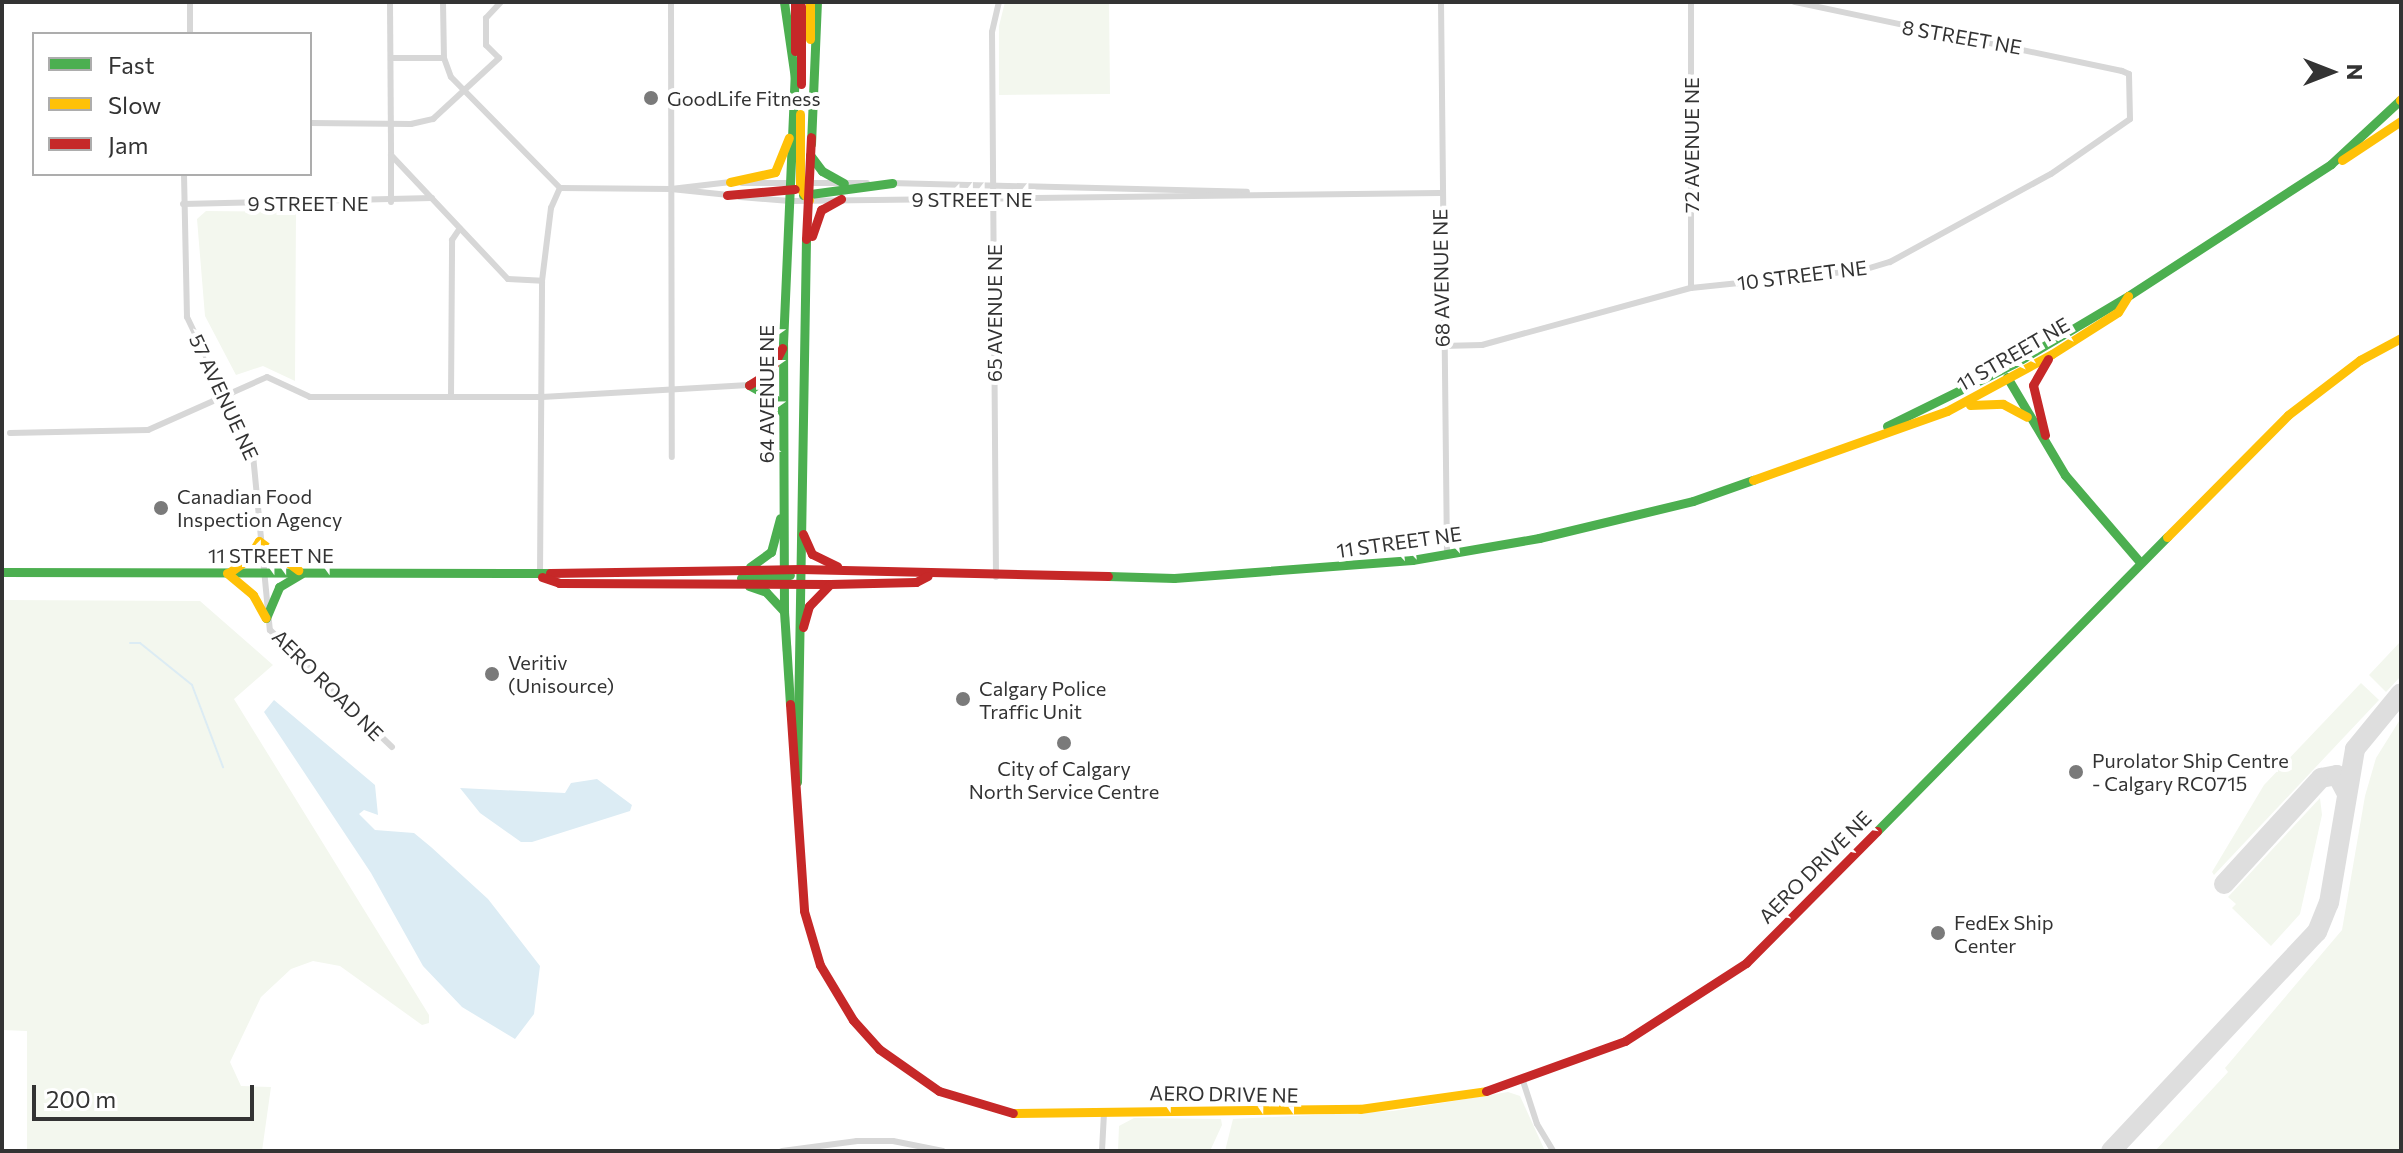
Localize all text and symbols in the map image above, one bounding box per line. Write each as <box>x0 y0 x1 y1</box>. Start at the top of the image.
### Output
street label: 8 STREET NE <box>1900 15 2024 59</box>
legend <box>32 32 312 176</box>
north arrow <box>2291 32 2371 112</box>
text: Fast <box>108 50 155 79</box>
text: N <box>2342 64 2369 80</box>
street label: 72 AVENUE NE <box>1679 77 1703 213</box>
place label: GoodLife Fitness <box>667 86 820 110</box>
marker: GoodLife Fitness <box>642 89 660 107</box>
text: Slow <box>108 90 161 119</box>
text: Jam <box>108 130 148 159</box>
street label: 9 STREET NE <box>911 187 1033 211</box>
street label: 9 STREET NE <box>247 191 369 215</box>
street label: 68 AVENUE NE <box>1428 209 1454 347</box>
street label: 65 AVENUE NE <box>982 244 1006 382</box>
street label: 10 STREET NE <box>1736 255 1868 295</box>
street label: 11 STREET NE <box>1952 312 2074 396</box>
street label: 64 AVENUE NE <box>754 325 778 463</box>
street label: 57 AVENUE NE <box>184 330 264 464</box>
place label: Canadian Food Inspection Agency <box>177 484 342 531</box>
marker: Canadian Food Inspection Agency <box>152 499 170 517</box>
street label: 11 STREET NE <box>1335 521 1463 563</box>
street label: 11 STREET NE <box>208 543 334 567</box>
street label: AERO ROAD NE <box>268 625 388 745</box>
place label: Veritiv (Unisource) <box>508 650 614 697</box>
marker: Veritiv (Unisource) <box>483 665 501 683</box>
place label: Calgary Police Traffic Unit <box>979 676 1106 723</box>
marker: Calgary Police Traffic Unit <box>954 690 972 708</box>
marker: City of Calgary North Service Centre <box>1055 734 1073 752</box>
place label: Purolator Ship Centre - Calgary RC0715 <box>2092 748 2289 795</box>
place label: City of Calgary North Service Centre <box>969 756 1159 803</box>
marker: Purolator Ship Centre - Calgary RC0715 <box>2067 763 2085 781</box>
street label: AERO DRIVE NE <box>1754 806 1876 928</box>
place label: FedEx Ship Center <box>1954 910 2054 957</box>
marker: FedEx Ship Center <box>1929 924 1947 942</box>
scale bar <box>36 1069 258 1119</box>
street label: AERO DRIVE NE <box>1149 1081 1299 1107</box>
text: 200 m <box>46 1084 116 1113</box>

